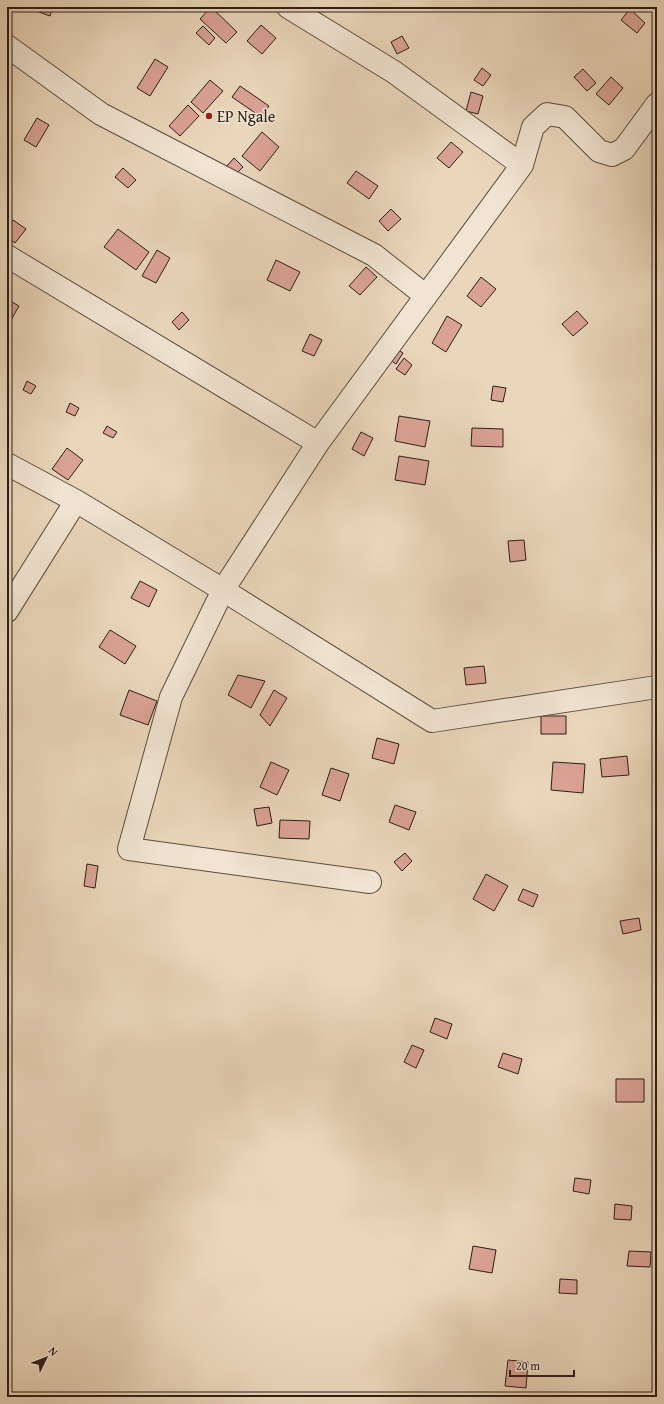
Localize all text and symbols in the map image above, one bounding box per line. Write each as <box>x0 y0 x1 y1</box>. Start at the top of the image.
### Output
place label: EP Ngale <box>217 104 275 128</box>
marker: EP Ngale <box>204 111 214 121</box>
north arrow <box>26 1338 66 1378</box>
text: N <box>45 1343 62 1360</box>
scale bar <box>510 1352 574 1378</box>
text: 20 m <box>516 1357 540 1374</box>

